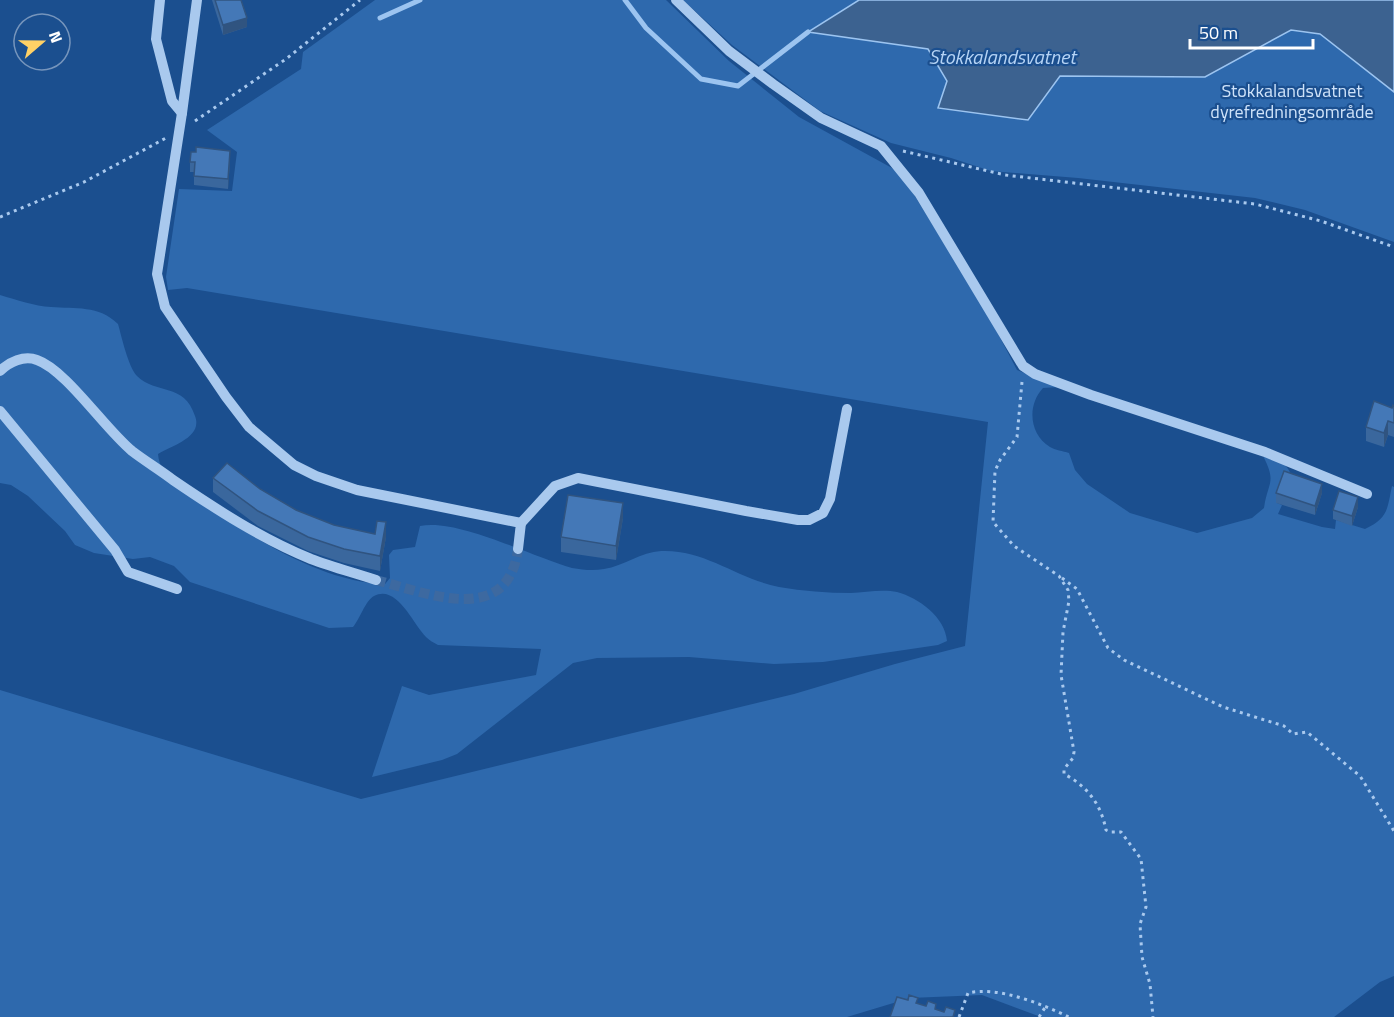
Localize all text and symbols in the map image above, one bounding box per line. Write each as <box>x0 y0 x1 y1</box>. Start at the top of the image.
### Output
north arrow <box>12 12 72 72</box>
scale bar <box>1190 12 1313 50</box>
text: 50 m <box>1199 19 1238 46</box>
text: N <box>43 28 69 46</box>
water label: Stokkalandsvatnet <box>928 41 1078 72</box>
park label: Stokkalandsvatnet dyrefredningsområde <box>1210 77 1374 125</box>

